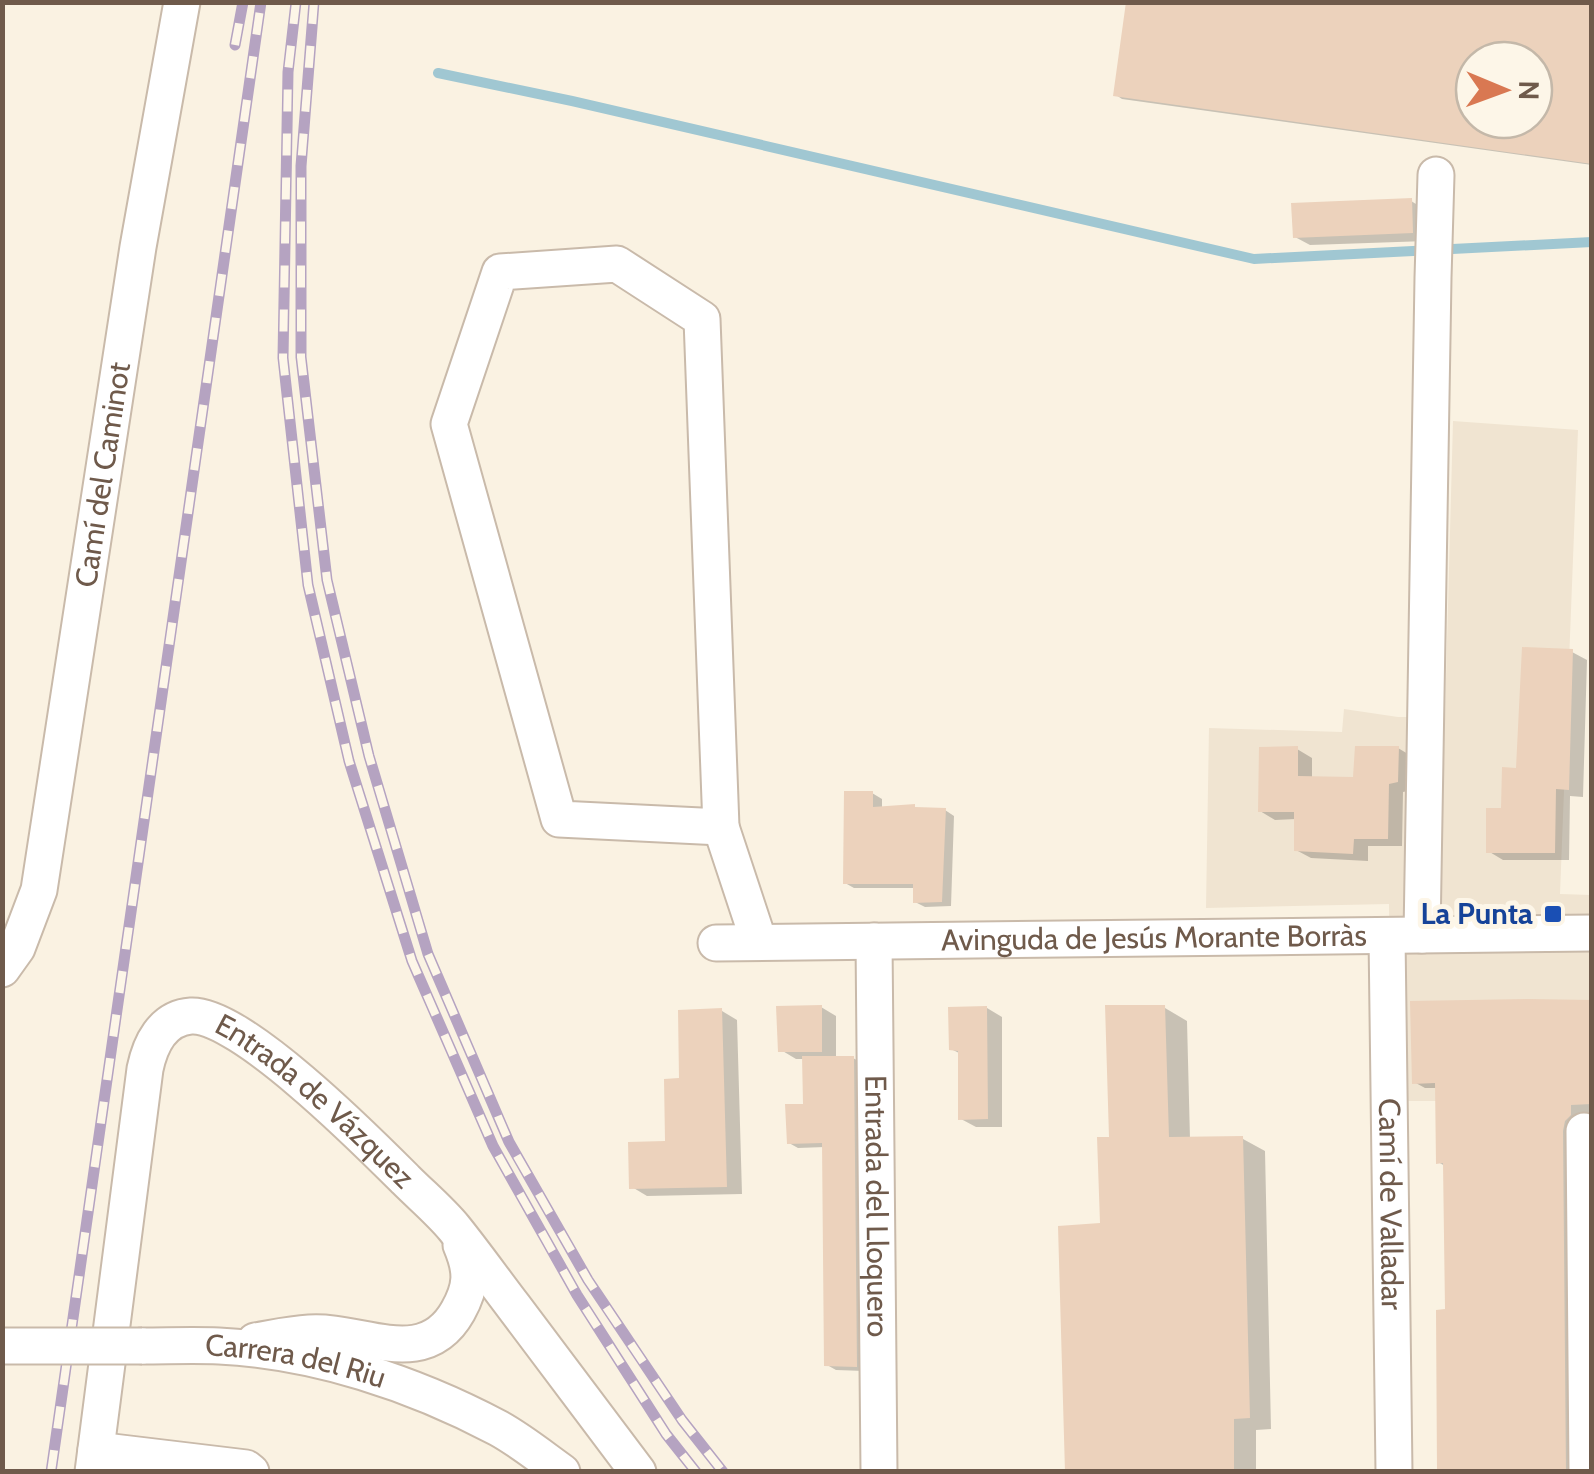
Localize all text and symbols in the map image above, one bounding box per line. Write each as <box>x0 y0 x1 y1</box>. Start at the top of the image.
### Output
north arrow <box>1454 40 1554 140</box>
text: N <box>1512 80 1546 101</box>
street label: Camí del Caminot <box>67 360 138 590</box>
place label: La Punta <box>1420 895 1533 932</box>
marker: La Punta <box>1542 903 1564 925</box>
street label: Avinguda de Jesús Morante Borràs <box>941 917 1367 958</box>
street label: Entrada de Vázquez <box>209 1006 423 1196</box>
street label: Entrada del Lloquero <box>857 1075 897 1337</box>
street label: Camí de Valladar <box>1371 1098 1411 1311</box>
street label: Carrera del Riu <box>205 1327 391 1396</box>

